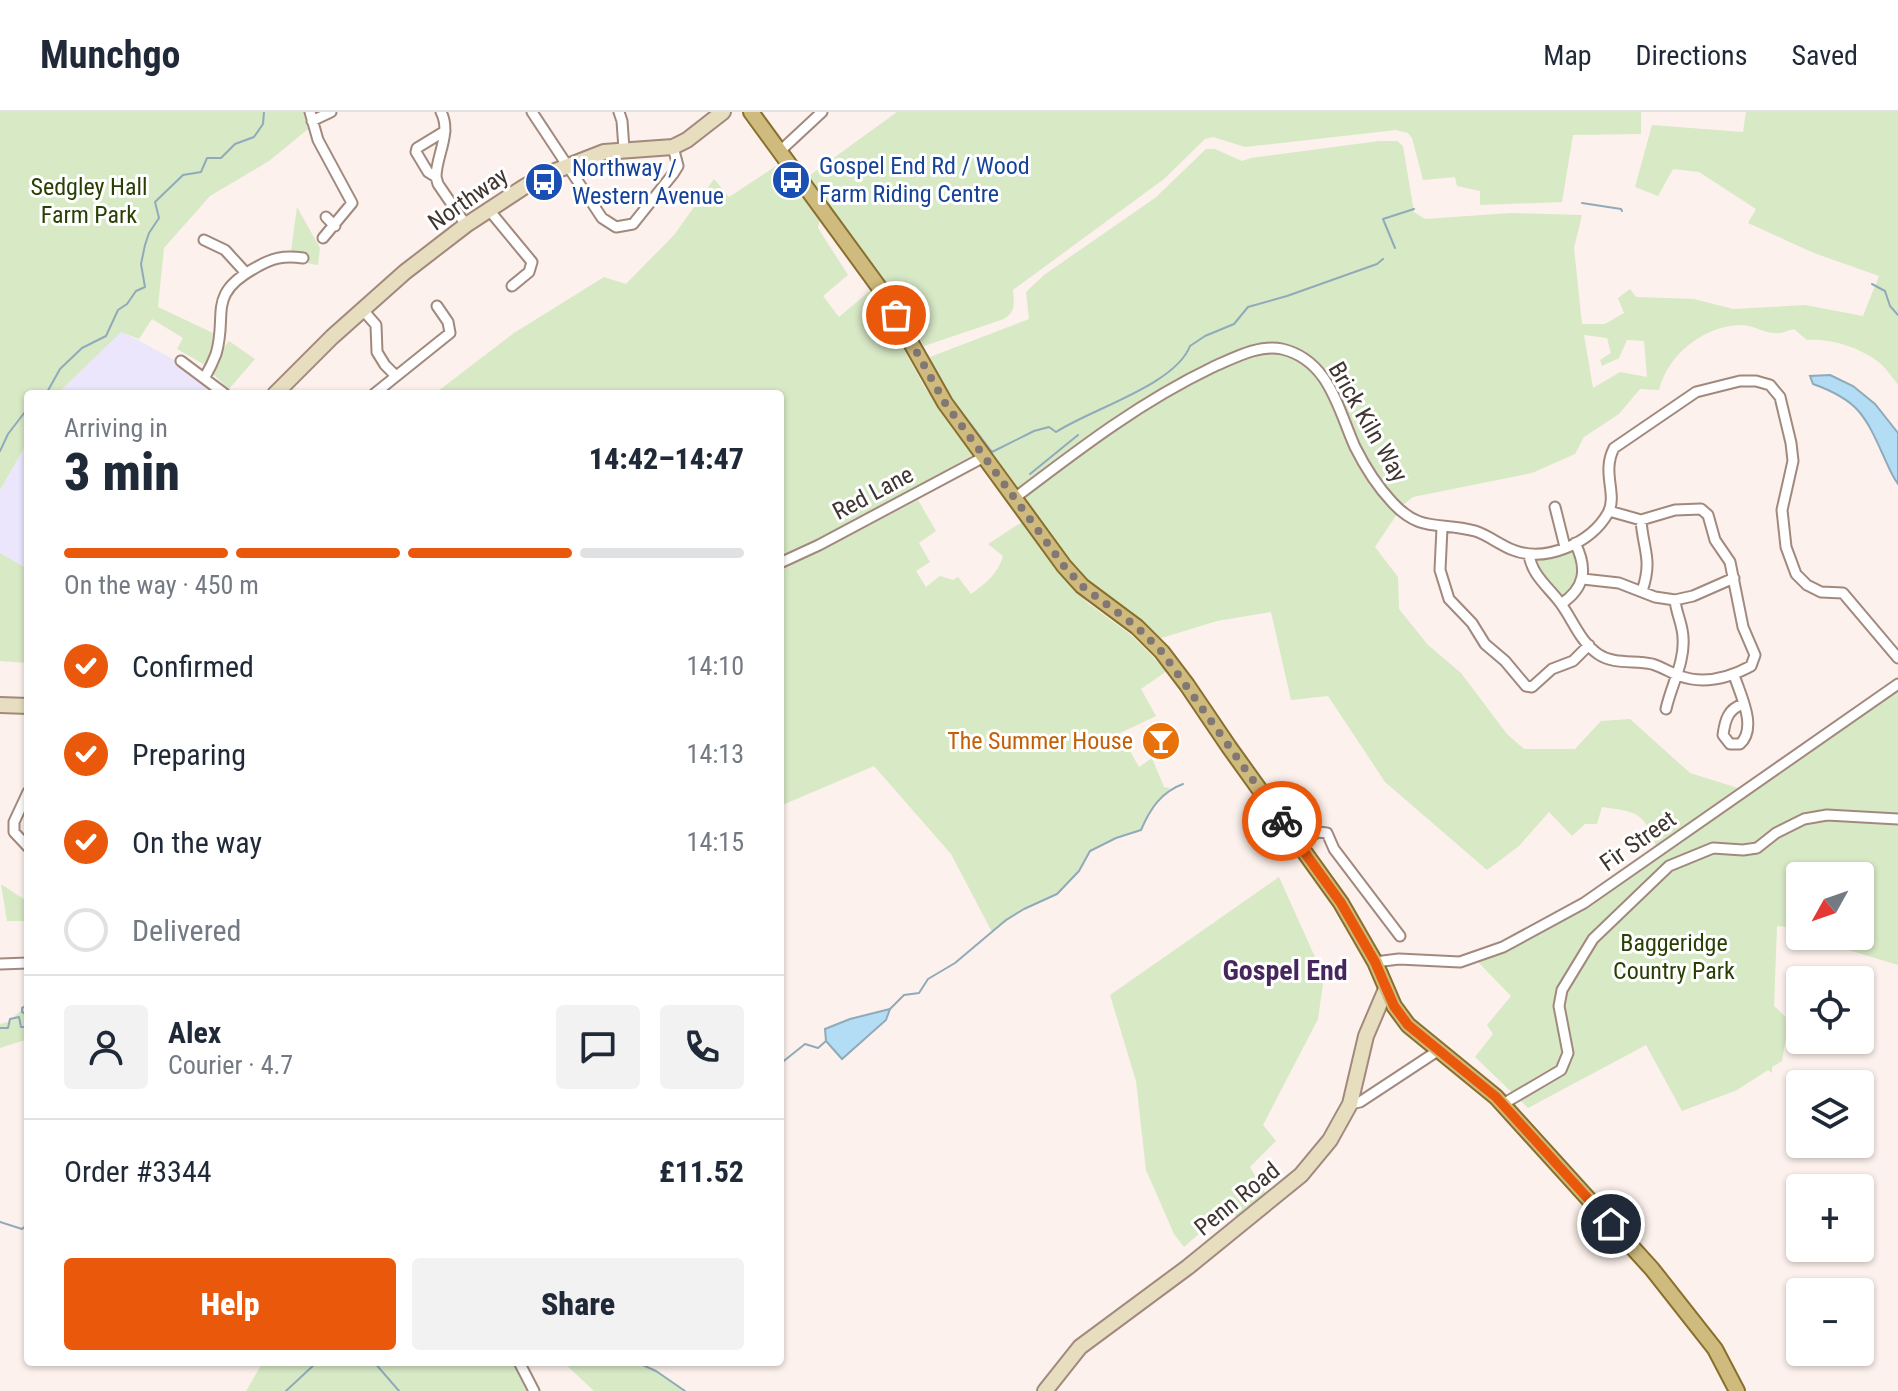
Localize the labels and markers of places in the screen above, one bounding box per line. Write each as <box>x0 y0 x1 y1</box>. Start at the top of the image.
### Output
place label: Gospel End Rd / Wood Farm Riding Centre <box>819 152 1030 208</box>
place label: Northway / Western Avenue <box>572 154 724 210</box>
bus stop icon: Gospel End Rd / Wood Farm Riding Centre <box>770 159 812 201</box>
bus stop icon: Northway / Western Avenue <box>523 161 565 203</box>
pin <box>862 281 930 349</box>
bar icon: The Summer House <box>1140 720 1182 762</box>
place label: The Summer House <box>947 727 1133 755</box>
pin <box>1577 1190 1645 1258</box>

